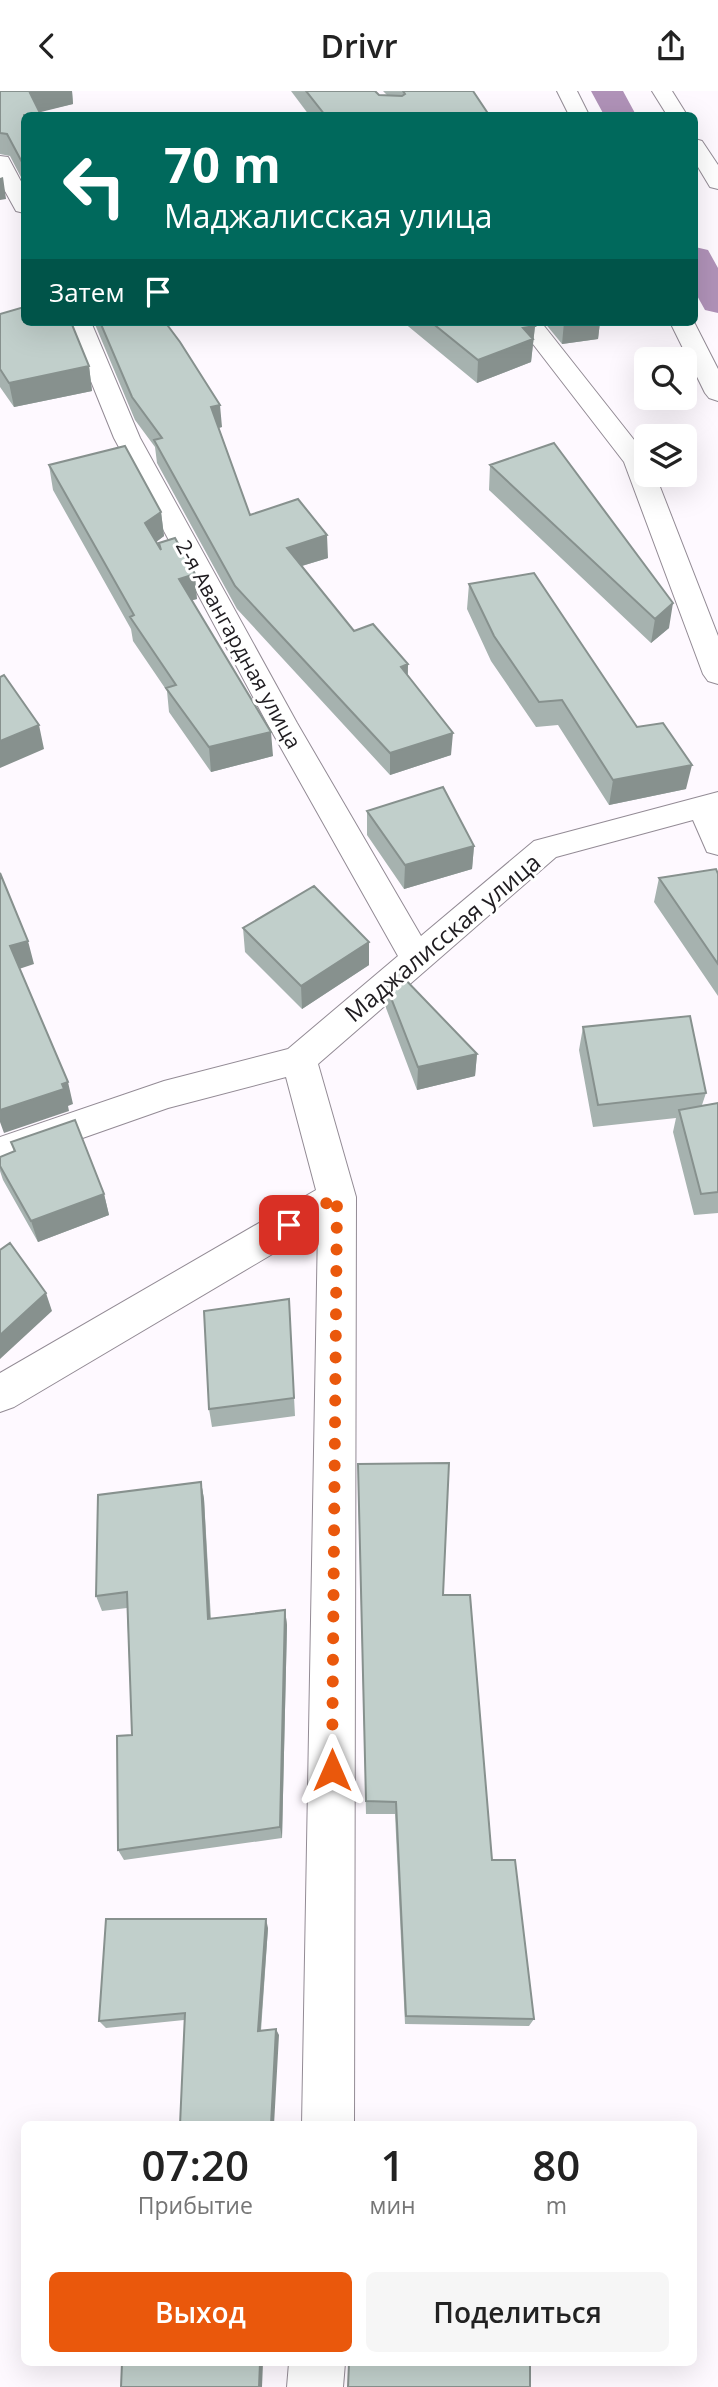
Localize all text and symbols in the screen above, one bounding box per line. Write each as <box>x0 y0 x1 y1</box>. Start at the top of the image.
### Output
text: Drivr <box>320 24 398 67</box>
icon: back <box>28 27 66 65</box>
icon: share <box>652 27 690 65</box>
text: 70 m <box>164 131 281 197</box>
icon: left <box>49 140 140 231</box>
text: Маджалисская улица <box>164 194 492 237</box>
icon: arrive <box>139 273 177 311</box>
text: Затем <box>49 274 125 310</box>
map controls <box>634 347 697 487</box>
button: search <box>634 347 697 410</box>
button: layers <box>634 424 697 487</box>
street label: 2-я Авангардная улица <box>170 535 308 753</box>
street label: Маджалисская улица <box>337 845 547 1029</box>
pin <box>259 1195 319 1255</box>
icon: arrive <box>270 1206 308 1244</box>
position arrow <box>295 1733 369 1807</box>
text: 07:20 <box>141 2136 249 2193</box>
text: 1 <box>381 2136 405 2193</box>
text: 80 <box>532 2136 580 2193</box>
text: Прибытие <box>138 2189 253 2221</box>
text: мин <box>370 2189 416 2221</box>
text: m <box>546 2189 567 2221</box>
button: Выход <box>49 2272 352 2352</box>
button: Поделиться <box>366 2272 669 2352</box>

